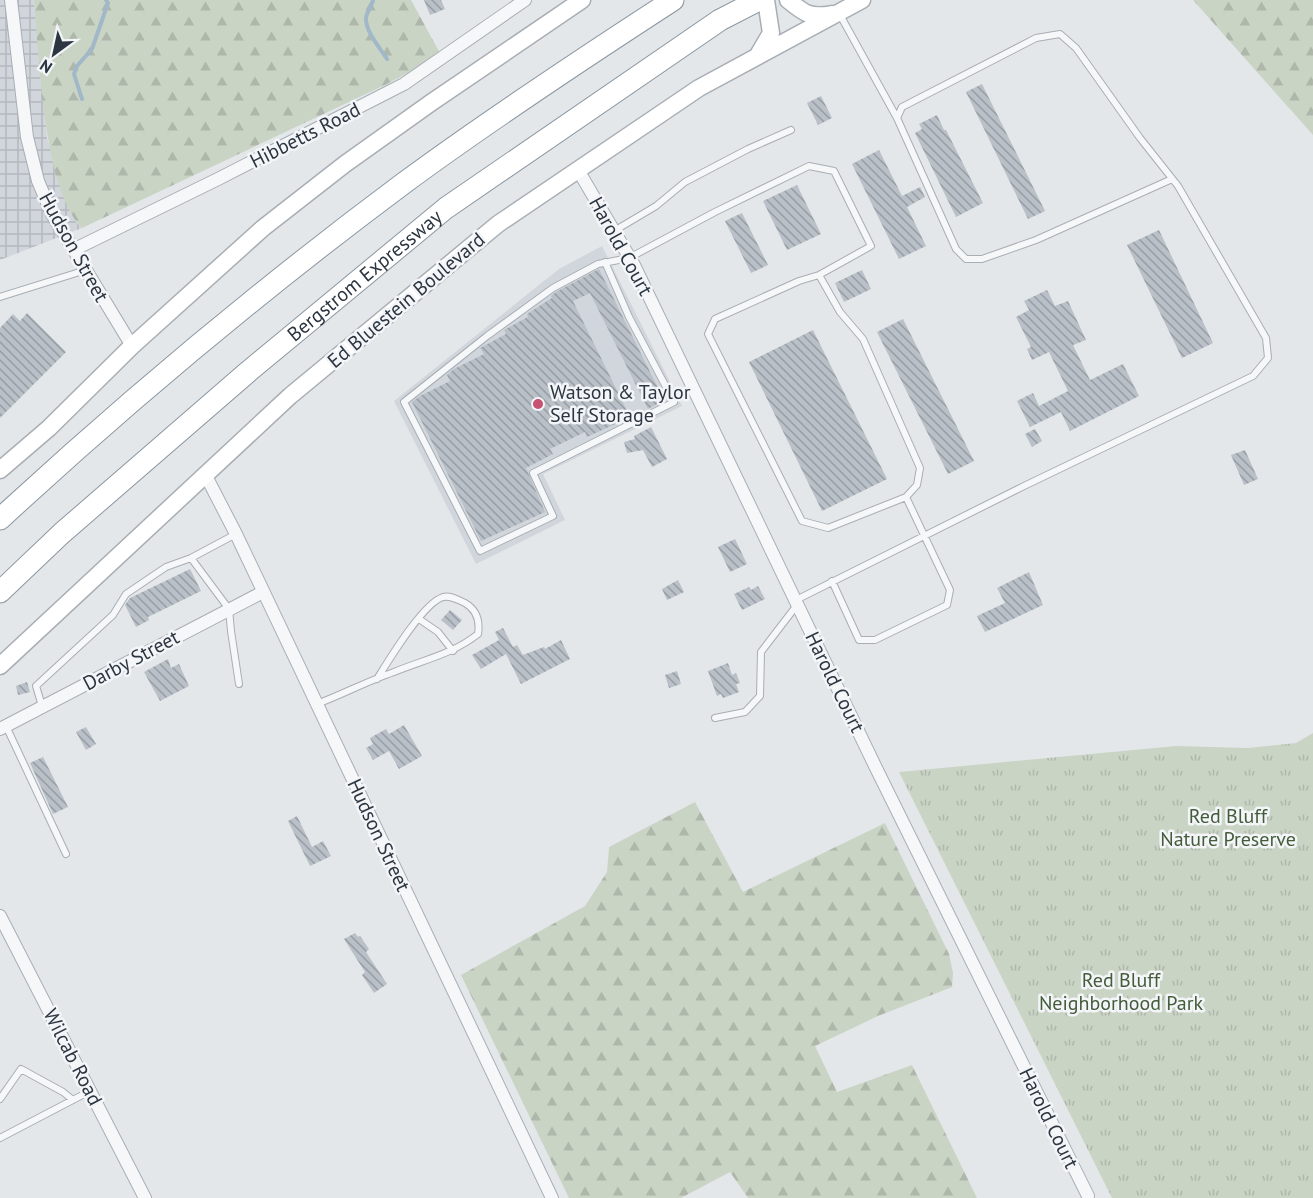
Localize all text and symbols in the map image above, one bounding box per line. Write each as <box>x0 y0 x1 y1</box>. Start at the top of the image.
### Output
north arrow <box>24 24 84 84</box>
text: N <box>36 55 56 78</box>
street label: Hibbetts Road <box>246 96 364 174</box>
street label: Hudson Street <box>33 188 115 307</box>
street label: Harold Court <box>583 192 659 300</box>
street label: Bergstrom Expressway <box>282 203 448 347</box>
street label: Ed Bluestein Boulevard <box>322 226 490 374</box>
place label: Watson & Taylor Self Storage <box>550 379 691 428</box>
marker: Watson & Taylor Self Storage <box>531 397 545 411</box>
street label: Darby Street <box>78 624 184 696</box>
street label: Harold Court <box>799 627 871 737</box>
street label: Hudson Street <box>342 774 417 896</box>
park label: Red Bluff Nature Preserve <box>1160 803 1296 852</box>
park label: Red Bluff Neighborhood Park <box>1039 967 1204 1016</box>
street label: Wilcab Road <box>38 1004 108 1110</box>
street label: Harold Court <box>1013 1063 1085 1173</box>

